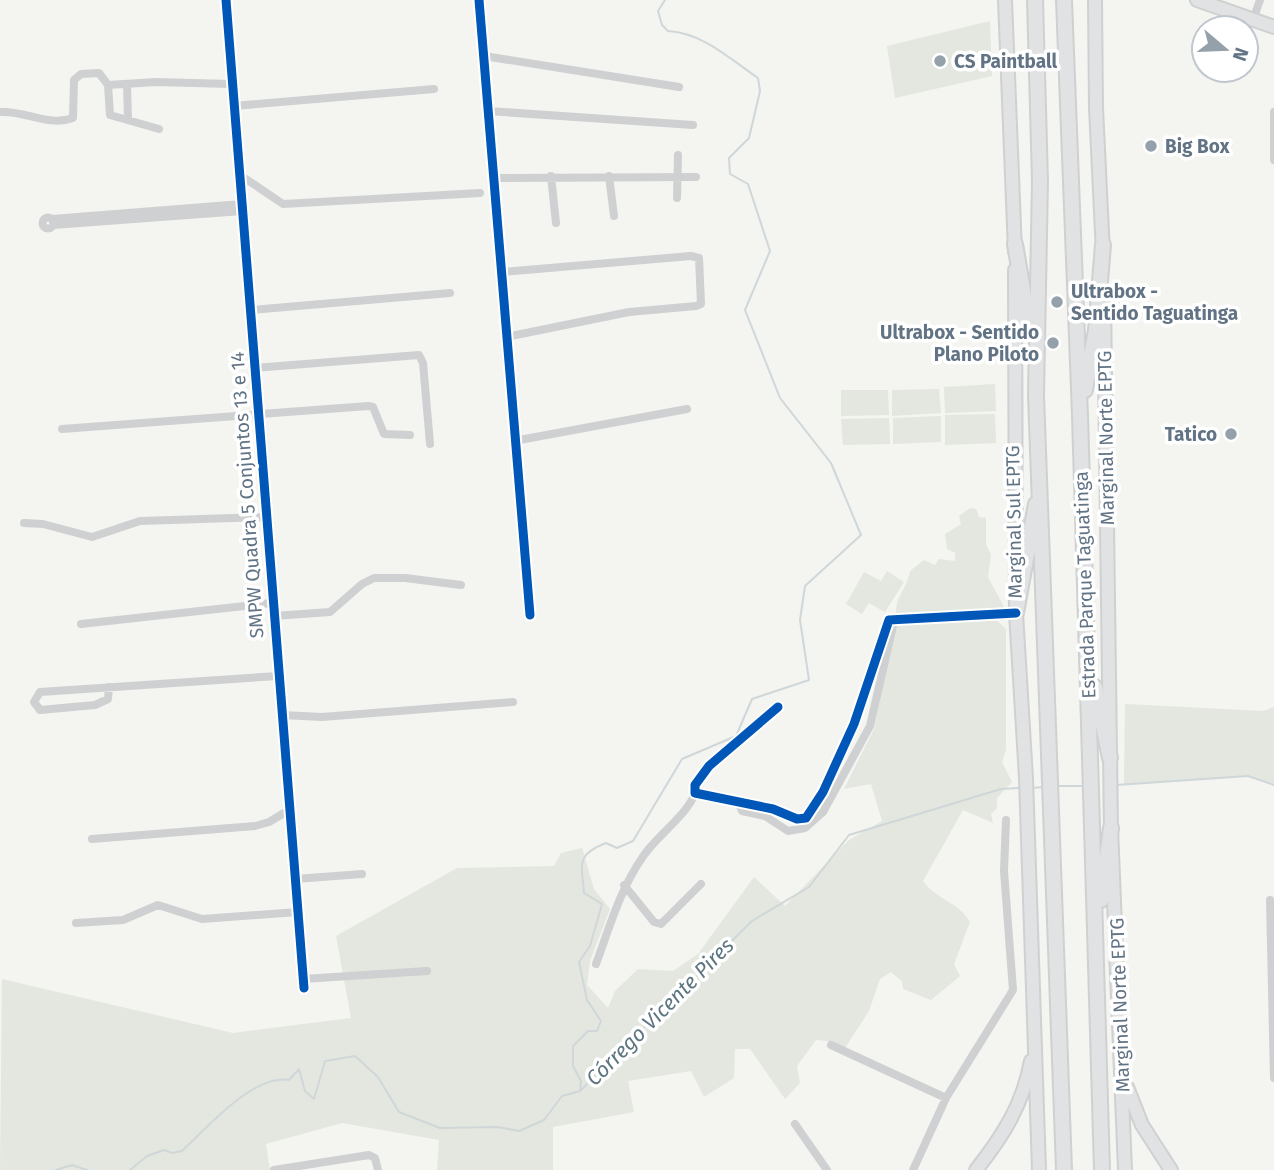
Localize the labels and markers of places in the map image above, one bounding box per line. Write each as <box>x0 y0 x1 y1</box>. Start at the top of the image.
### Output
place label: CS Paintball <box>954 50 1058 73</box>
marker: CS Paintball <box>932 53 948 69</box>
place label: Big Box <box>1165 135 1230 158</box>
marker: Big Box <box>1143 138 1159 154</box>
place label: Ultrabox - Sentido Taguatinga <box>1071 280 1238 325</box>
marker: Ultrabox - Sentido Taguatinga <box>1049 294 1065 310</box>
place label: Ultrabox - Sentido Plano Piloto <box>880 321 1039 366</box>
marker: Ultrabox - Sentido Plano Piloto <box>1045 335 1061 351</box>
place label: Tatico <box>1165 423 1217 446</box>
marker: Tatico <box>1223 426 1239 442</box>

